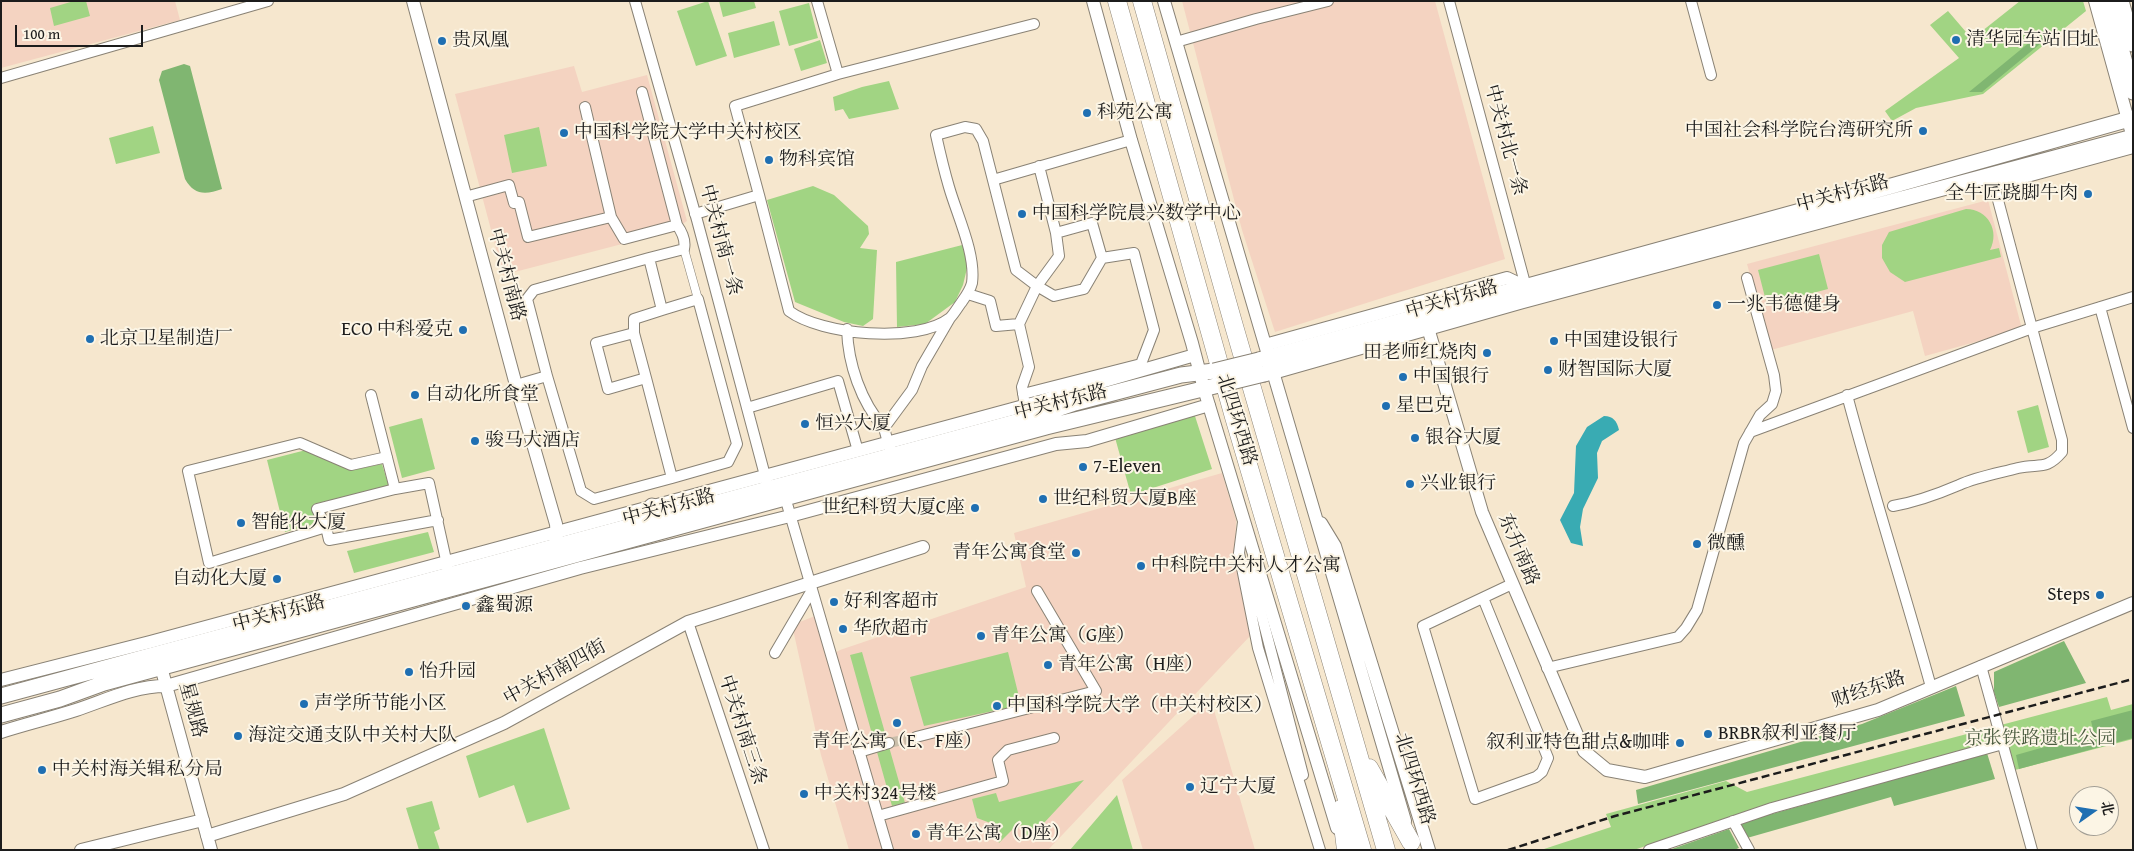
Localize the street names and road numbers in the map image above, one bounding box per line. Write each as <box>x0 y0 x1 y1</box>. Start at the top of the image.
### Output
street label: 中关村北一条 <box>1479 82 1531 198</box>
street label: 中关村东路 <box>1794 171 1892 217</box>
street label: 中关村南一条 <box>694 182 746 298</box>
street label: 中关村南路 <box>483 226 529 324</box>
street label: 中关村东路 <box>1403 276 1501 324</box>
street label: 北四环西路 <box>1211 371 1261 469</box>
street label: 中关村东路 <box>1012 380 1110 426</box>
street label: 中关村东路 <box>620 485 718 531</box>
street label: 东升南路 <box>1493 511 1543 589</box>
street label: 中关村东路 <box>230 591 328 637</box>
street label: 中关村南四街 <box>500 635 610 711</box>
street label: 财经东路 <box>1829 667 1909 713</box>
street label: 中关村南三条 <box>714 672 770 788</box>
street label: 星规路 <box>174 680 210 740</box>
street label: 北四环西路 <box>1389 730 1439 828</box>

